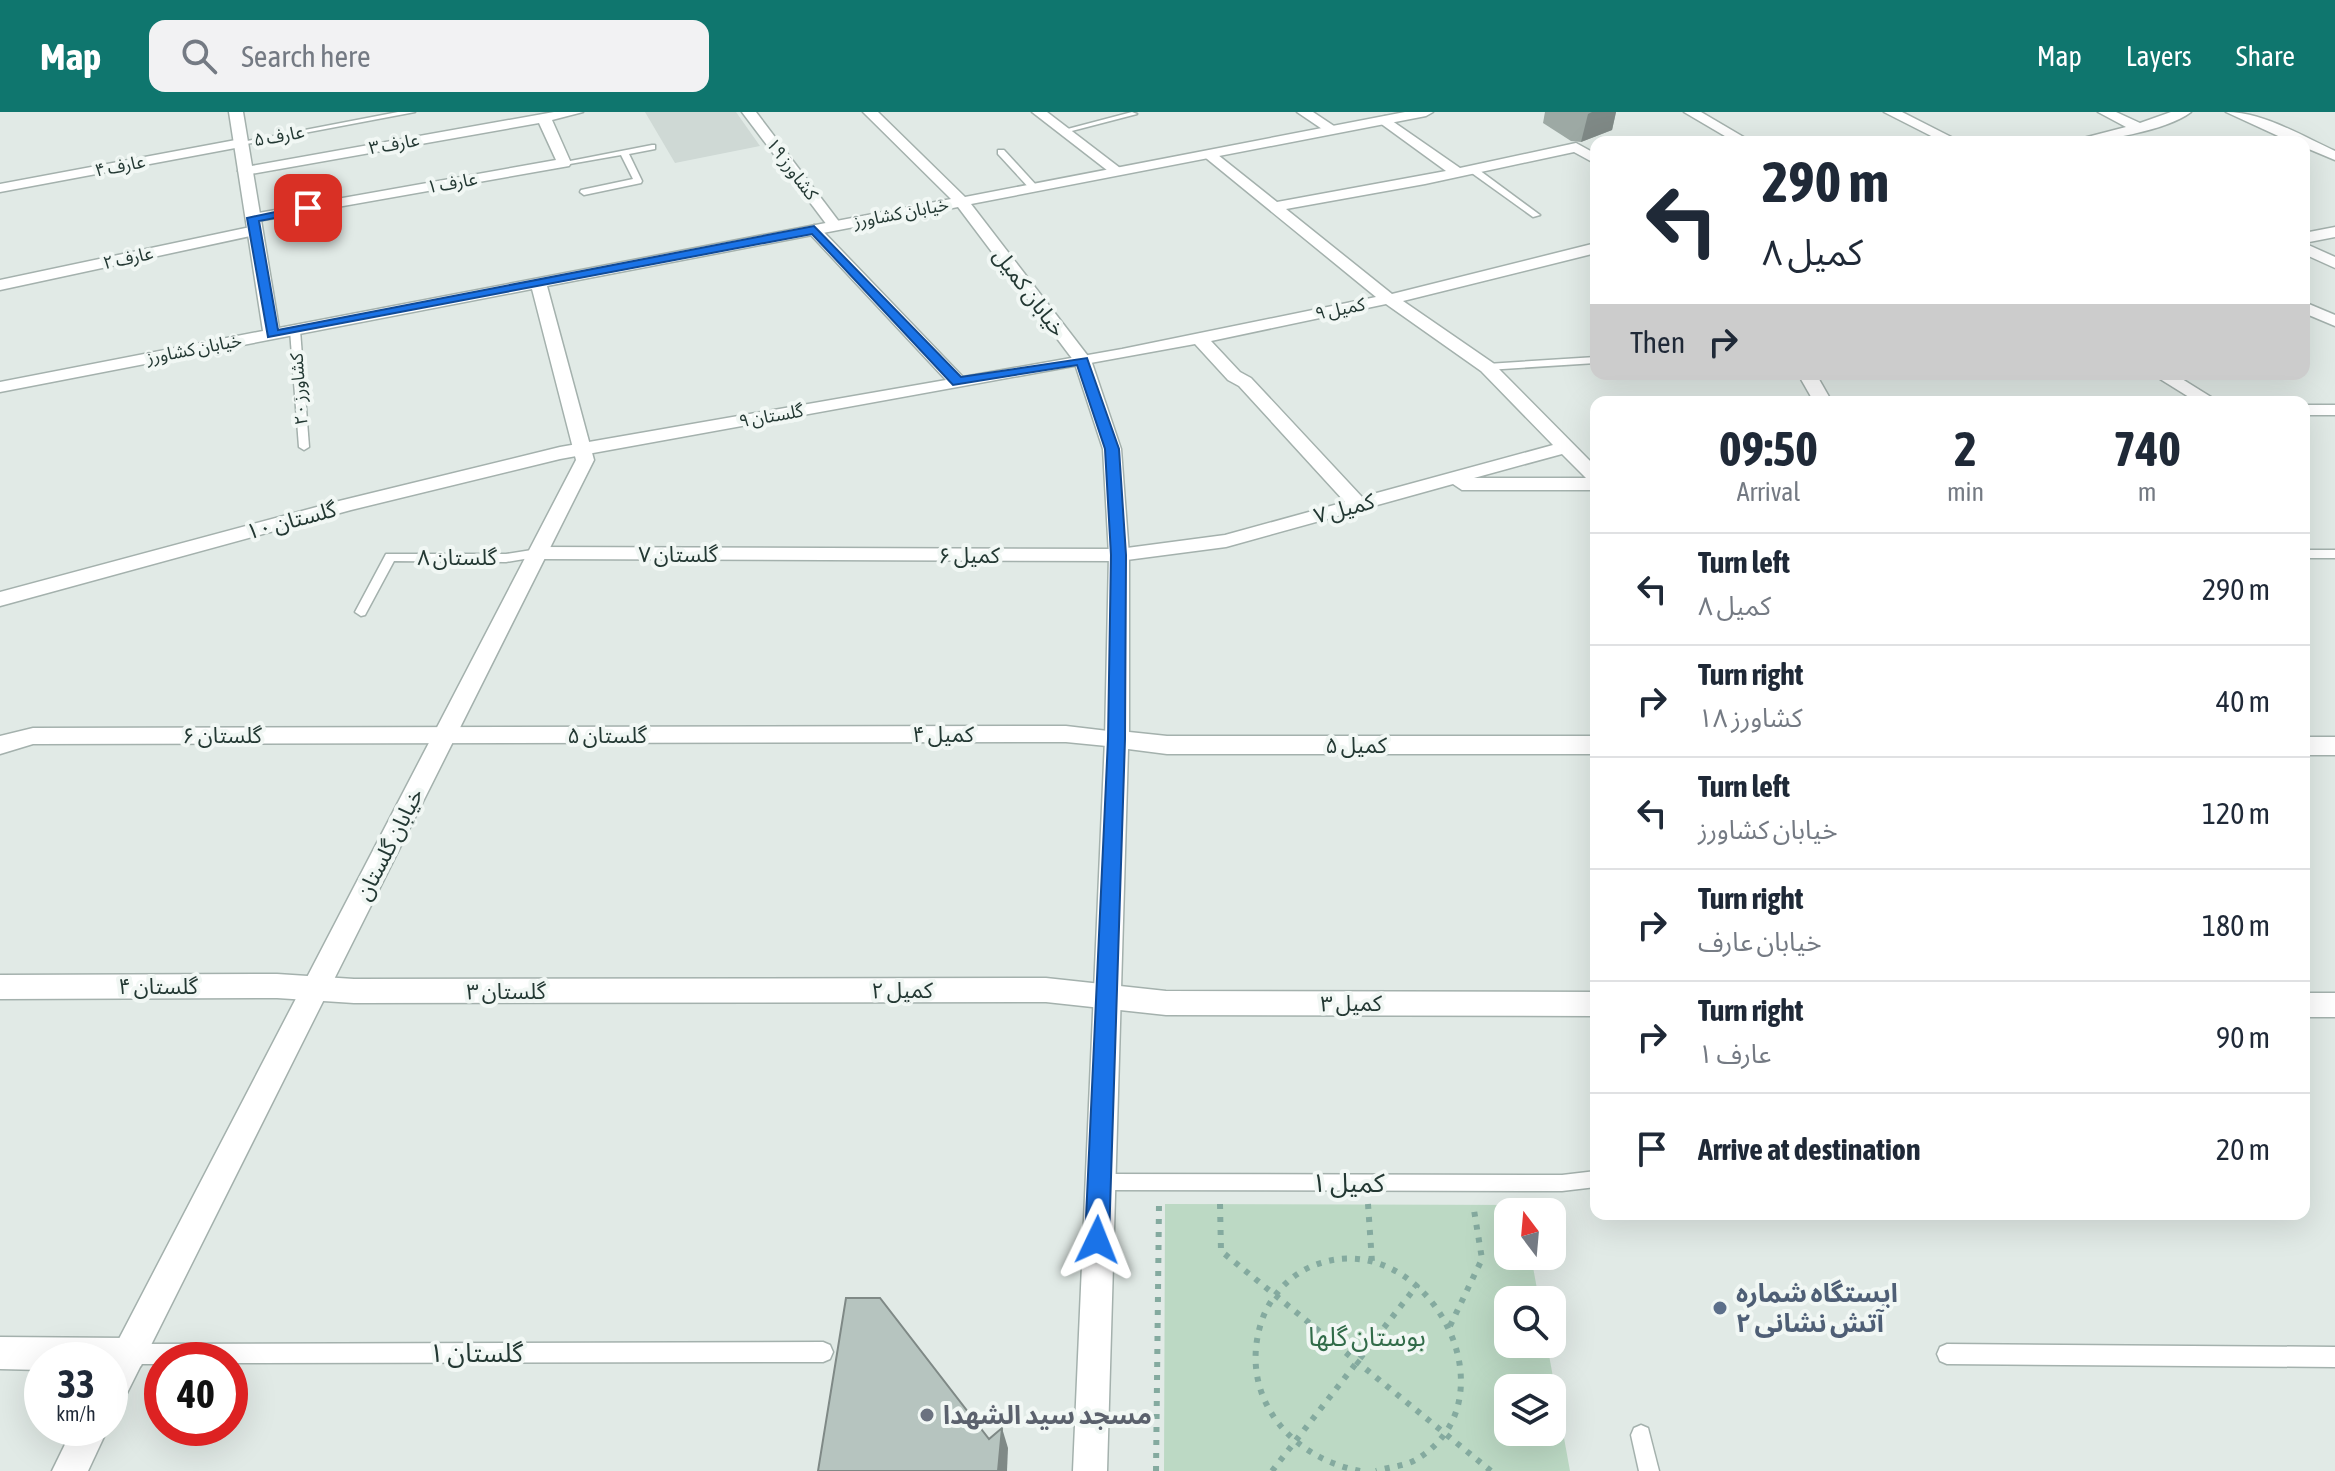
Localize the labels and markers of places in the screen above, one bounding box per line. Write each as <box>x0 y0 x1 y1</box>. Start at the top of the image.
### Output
pin <box>274 174 342 242</box>
place label: ایستگاه شماره ۲ آتش نشانی <box>1736 1278 1898 1338</box>
marker: ایستگاه شماره ۲ آتش نشانی <box>1711 1299 1729 1317</box>
place label: مسجد سید الشهدا <box>943 1400 1152 1430</box>
marker: مسجد سید الشهدا <box>918 1406 936 1424</box>

